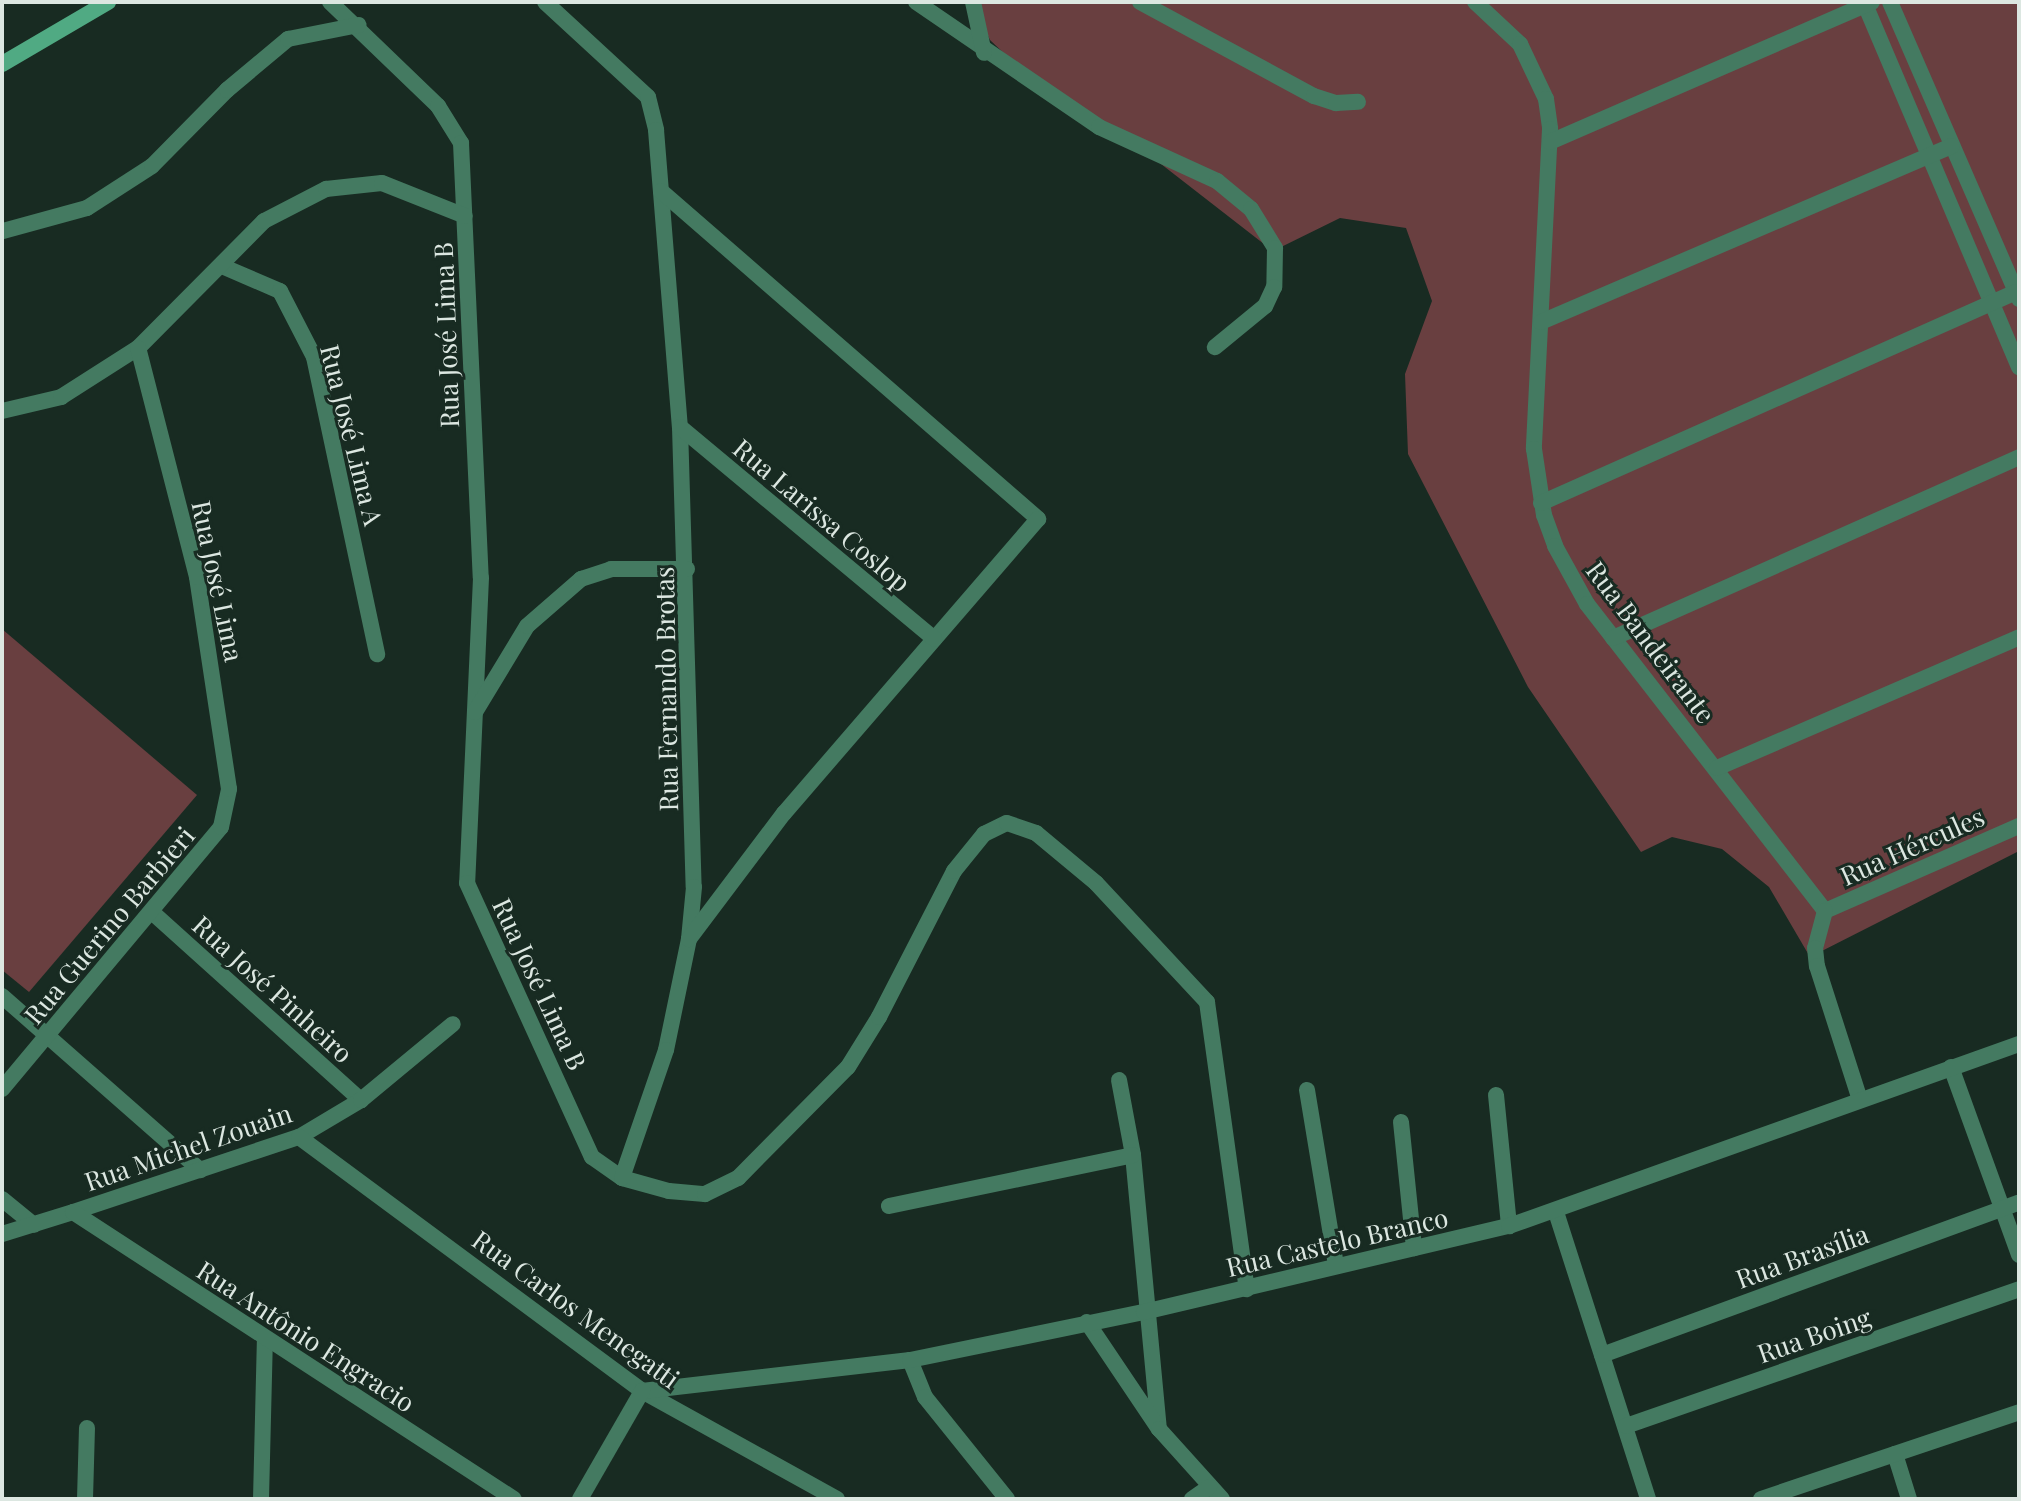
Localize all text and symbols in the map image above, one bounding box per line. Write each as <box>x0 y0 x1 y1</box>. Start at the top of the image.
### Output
street label: Rua José Lima B <box>427 241 465 429</box>
street label: Rua José Lima A <box>314 341 390 529</box>
street label: Rua Larissa Coslop <box>727 432 917 598</box>
street label: Rua José Lima <box>186 498 250 664</box>
street label: Rua Bandeirante <box>1580 555 1722 729</box>
street label: Rua Fernando Brotas <box>648 566 684 812</box>
street label: Rua Hércules <box>1835 800 1989 892</box>
street label: Rua Guerino Barbieri <box>17 820 201 1030</box>
street label: Rua José Lima B <box>486 893 594 1075</box>
street label: Rua José Pinheiro <box>187 909 359 1069</box>
street label: Rua Michel Zouain <box>80 1097 296 1197</box>
street label: Rua Castelo Branco <box>1223 1201 1451 1283</box>
street label: Rua Brasília <box>1731 1218 1873 1294</box>
street label: Rua Carlos Menegatti <box>466 1223 686 1395</box>
street label: Rua Antônio Engracio <box>191 1254 421 1418</box>
street label: Rua Boing <box>1753 1301 1875 1369</box>

